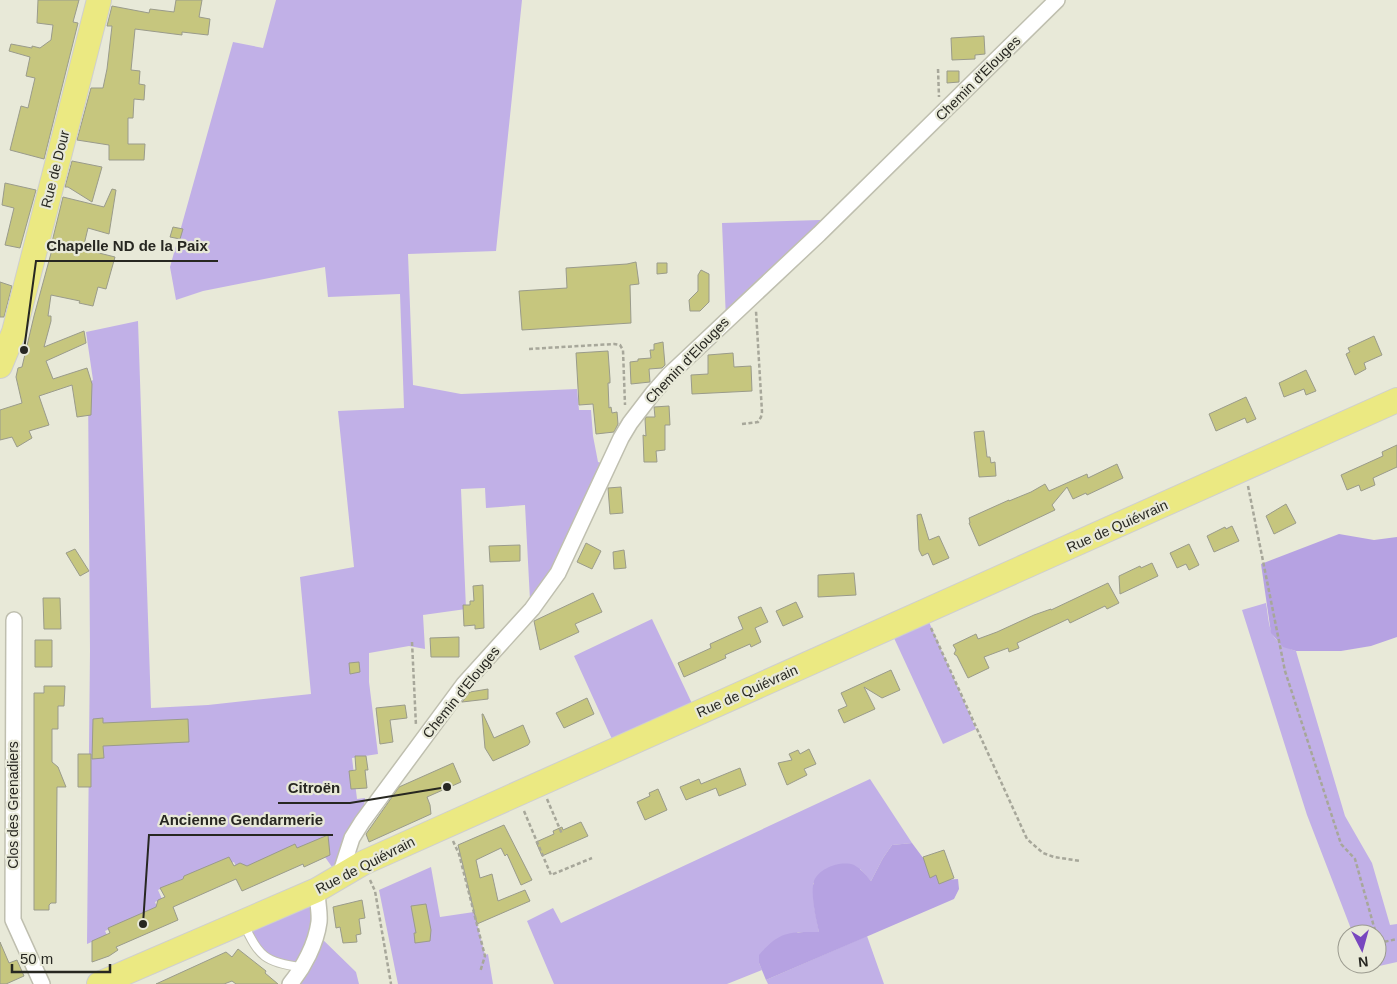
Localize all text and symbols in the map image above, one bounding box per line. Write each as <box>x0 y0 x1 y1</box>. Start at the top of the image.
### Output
street label: Chemin d'Elouges <box>932 32 1024 124</box>
street label: Rue de Dour <box>38 128 72 209</box>
callout: Chapelle ND de la Paix <box>36 231 218 261</box>
text: Chapelle ND de la Paix <box>46 237 209 254</box>
street label: Chemin d'Elouges <box>642 314 732 406</box>
street label: Rue de Quiévrain <box>1064 497 1170 555</box>
street label: Chemin d'Elouges <box>419 643 503 741</box>
street label: Rue de Quiévrain <box>694 662 800 720</box>
street label: Clos des Grenadiers <box>5 741 21 869</box>
callout: Citroën <box>278 773 350 803</box>
text: Citroën <box>288 779 340 796</box>
callout: Ancienne Gendarmerie <box>149 805 333 835</box>
text: Ancienne Gendarmerie <box>159 811 323 828</box>
street label: Rue de Quiévrain <box>313 833 417 897</box>
north arrow <box>1337 924 1387 974</box>
scale bar <box>12 942 110 974</box>
text: 50 m <box>20 950 53 967</box>
text: N <box>1357 953 1369 970</box>

